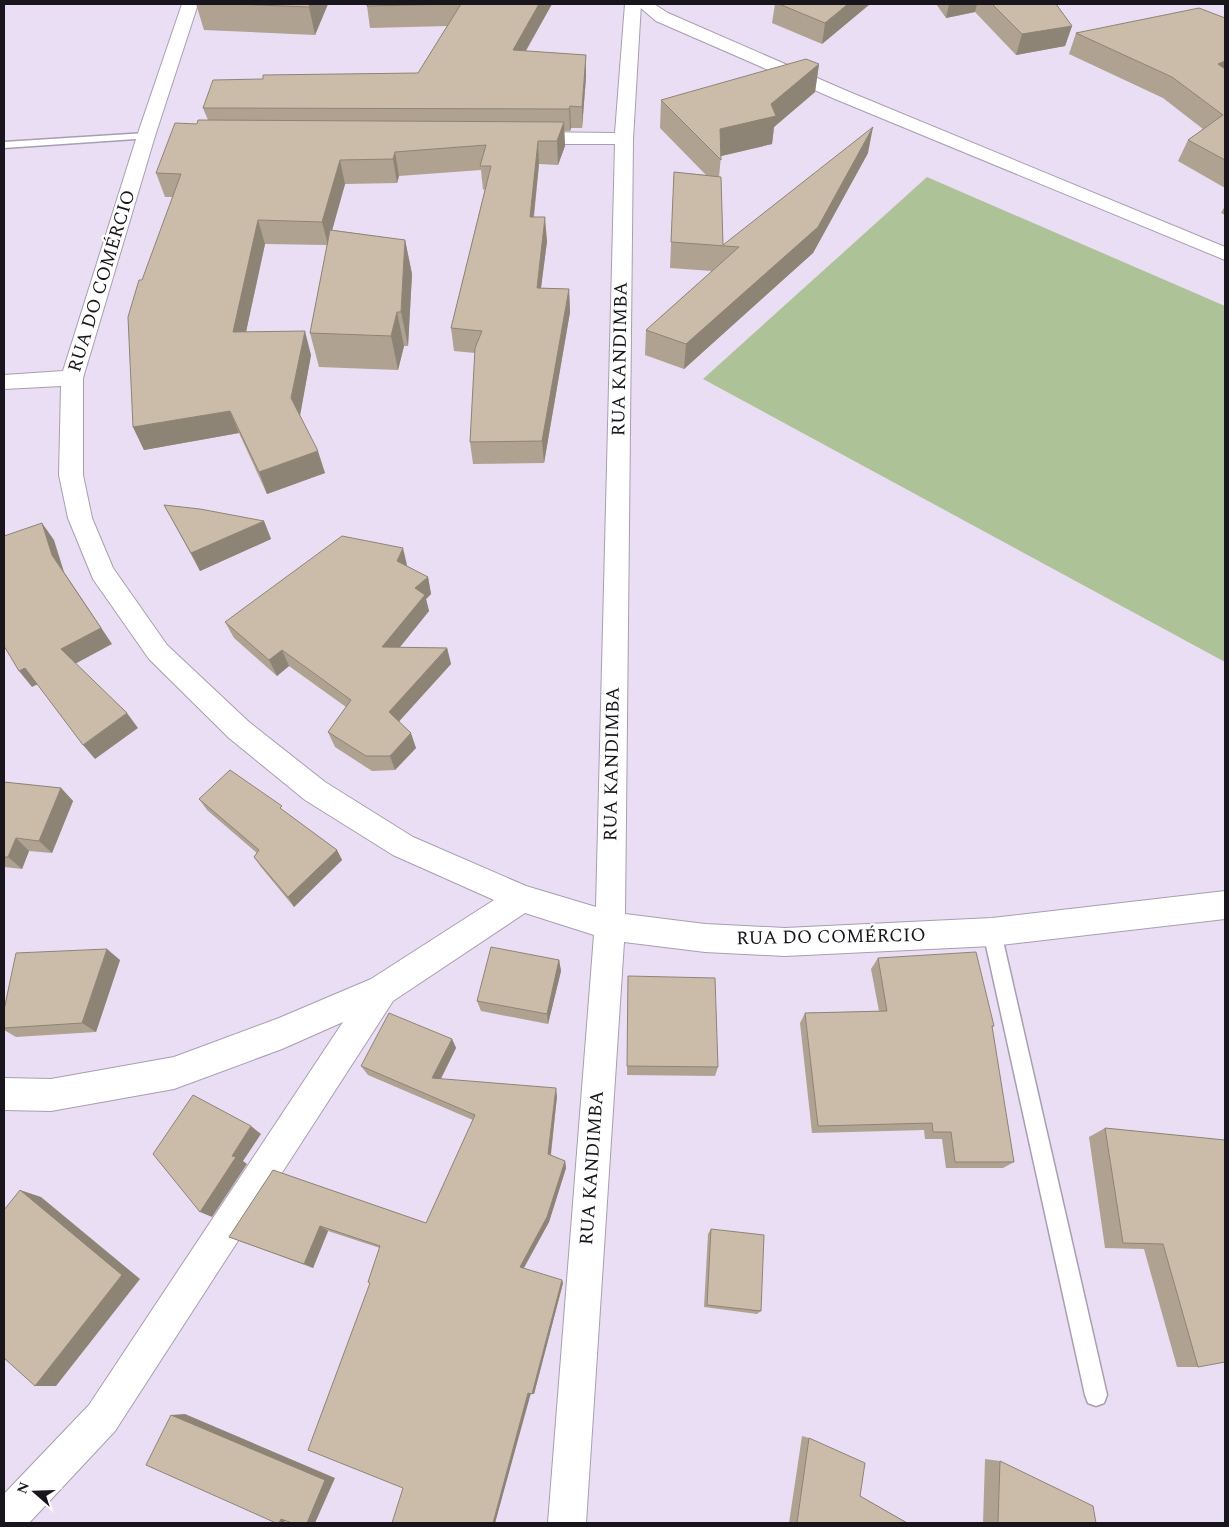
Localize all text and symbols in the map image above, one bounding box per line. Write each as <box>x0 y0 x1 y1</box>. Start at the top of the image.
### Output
street label: RUA DO COMÉRCIO <box>60 186 144 376</box>
street label: RUA KANDIMBA <box>604 281 636 437</box>
street label: RUA KANDIMBA <box>596 686 628 842</box>
street label: RUA DO COMÉRCIO <box>736 921 926 953</box>
street label: RUA KANDIMBA <box>572 1090 612 1246</box>
north arrow <box>10 1467 60 1517</box>
text: N <box>11 1479 35 1497</box>

